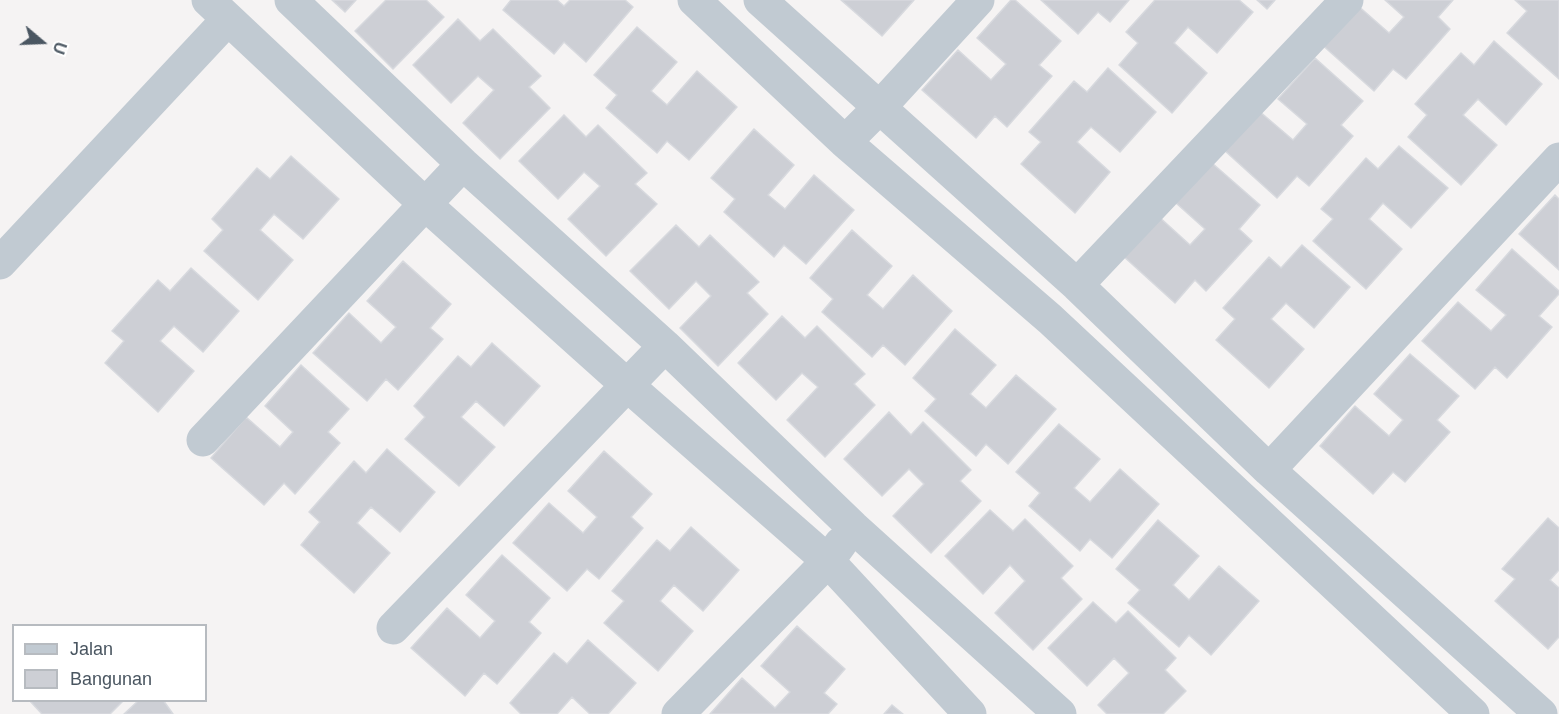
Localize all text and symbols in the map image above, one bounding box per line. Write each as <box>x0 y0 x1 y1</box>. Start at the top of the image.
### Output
north arrow <box>12 12 72 72</box>
text: U <box>50 40 69 56</box>
legend <box>12 624 207 702</box>
text: Jalan <box>70 639 113 659</box>
text: Bangunan <box>70 669 152 689</box>

